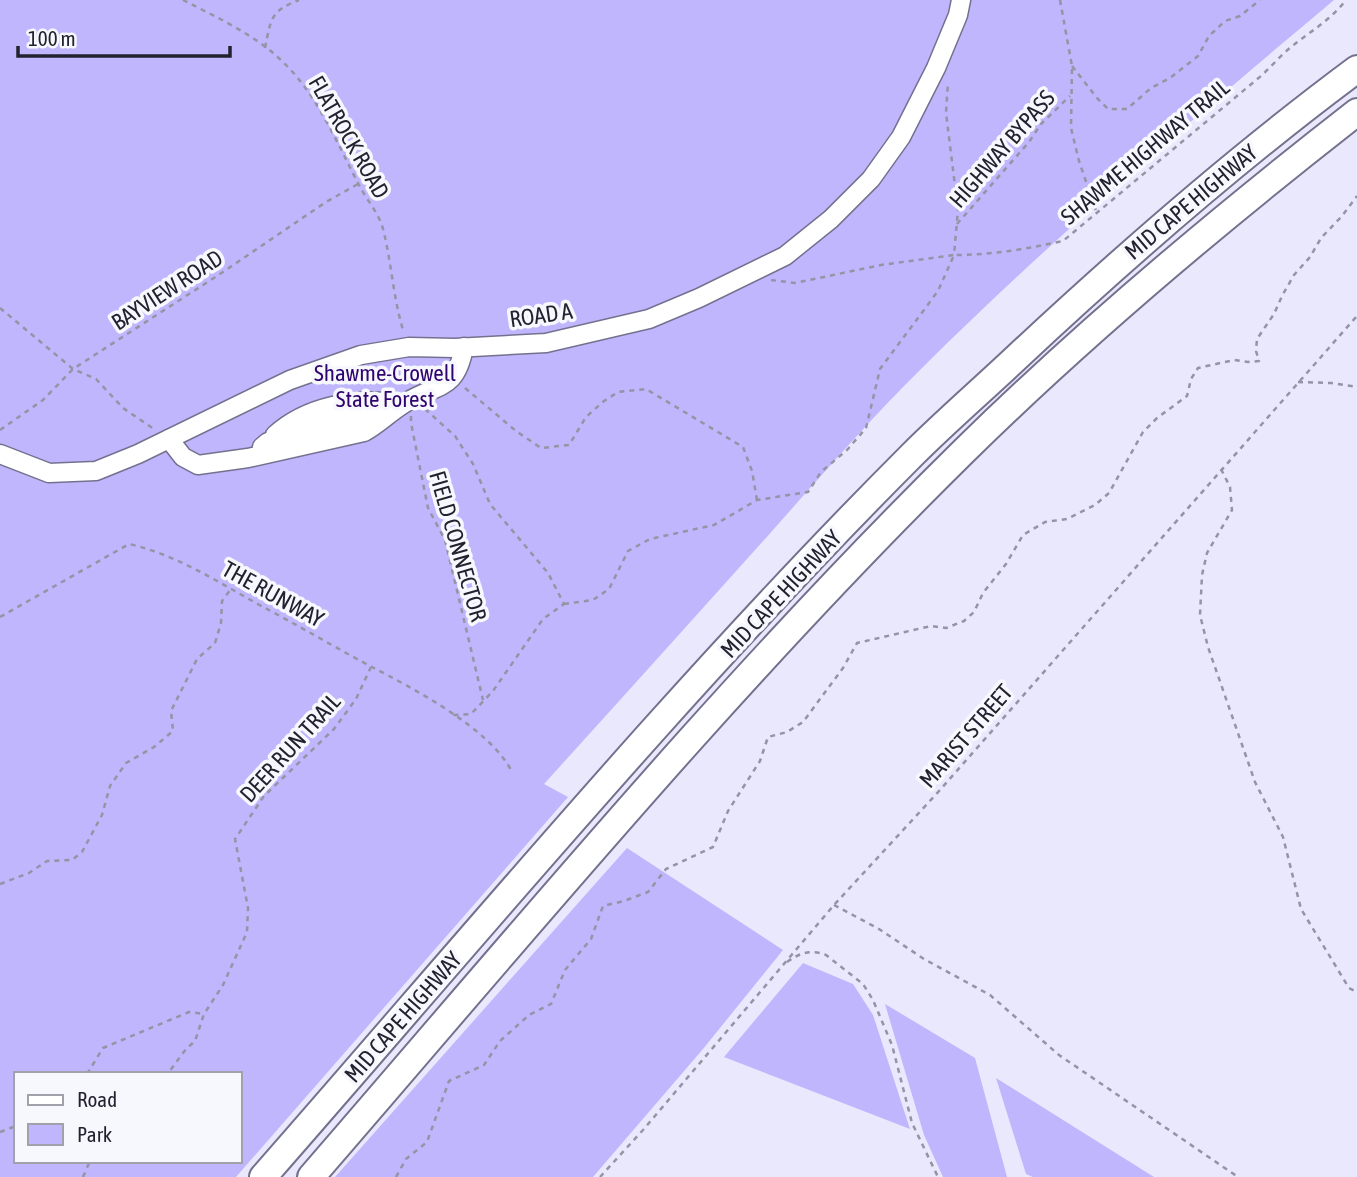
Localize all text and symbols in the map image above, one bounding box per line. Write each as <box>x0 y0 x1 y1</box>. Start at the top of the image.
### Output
scale bar <box>18 14 229 58</box>
text: 100 m <box>28 26 76 50</box>
street label: FLATROCK ROAD <box>304 71 394 203</box>
street label: SHAWME HIGHWAY TRAIL <box>1056 74 1234 230</box>
street label: HIGHWAY BYPASS <box>944 85 1060 213</box>
street label: MID CAPE HIGHWAY <box>1120 139 1263 265</box>
street label: BAYVIEW ROAD <box>107 245 227 335</box>
street label: ROAD A <box>508 298 575 332</box>
park label: Shawme-Crowell State Forest <box>314 360 456 412</box>
street label: FIELD CONNECTOR <box>424 468 492 625</box>
street label: MID CAPE HIGHWAY <box>715 524 847 663</box>
street label: THE RUNWAY <box>218 556 329 633</box>
street label: MARIST STREET <box>914 679 1018 793</box>
street label: DEER RUN TRAIL <box>235 688 345 807</box>
street label: MID CAPE HIGHWAY <box>339 946 467 1088</box>
legend <box>14 1072 242 1163</box>
text: Road <box>77 1087 117 1111</box>
text: Park <box>77 1122 112 1146</box>

